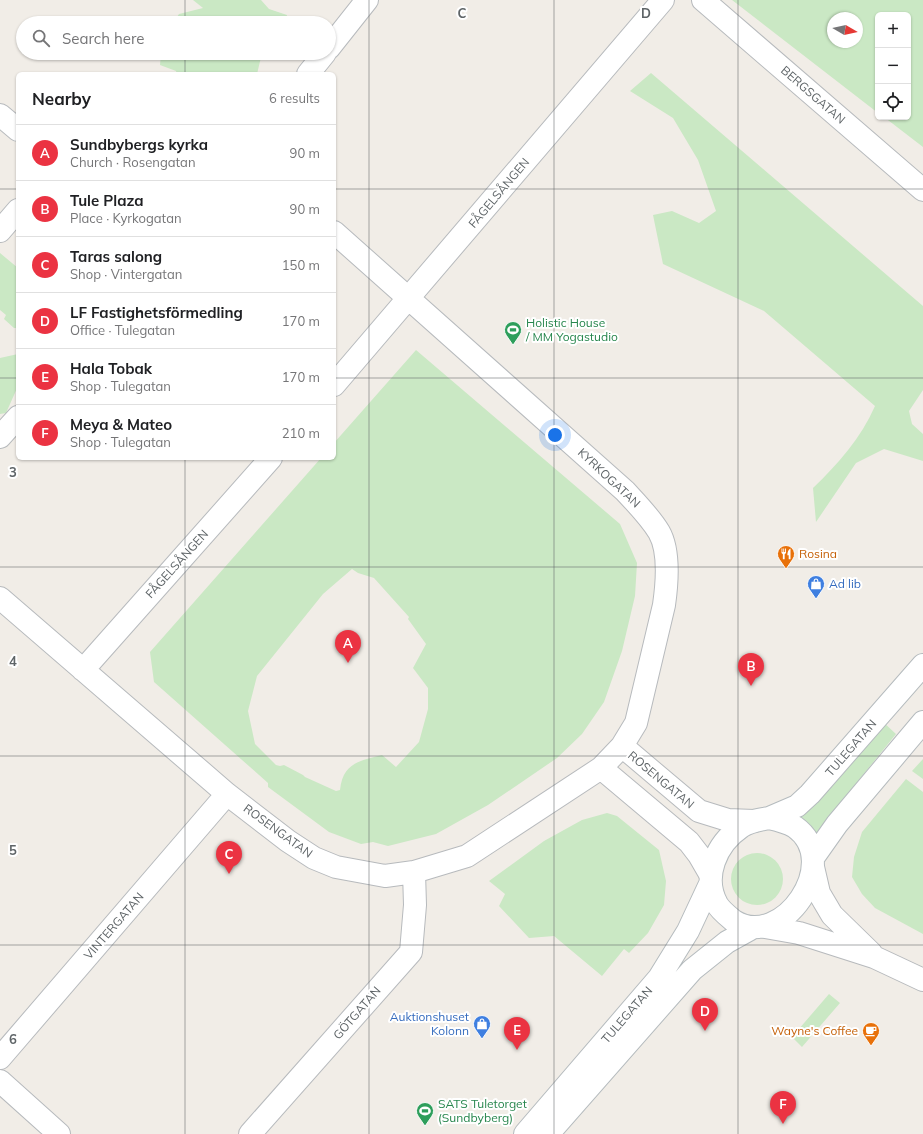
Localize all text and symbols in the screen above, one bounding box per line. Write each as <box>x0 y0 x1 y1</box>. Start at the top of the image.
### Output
text: C <box>458 5 467 21</box>
text: D <box>641 5 651 21</box>
north arrow <box>827 12 863 48</box>
map controls <box>875 12 911 120</box>
button: + <box>875 12 911 48</box>
search box <box>16 16 336 60</box>
icon: search <box>30 27 52 49</box>
text: Search here <box>62 29 144 48</box>
button: − <box>875 48 911 84</box>
street label: BERGSGATAN <box>778 63 849 127</box>
button: locate <box>875 84 911 120</box>
text: Nearby <box>32 88 91 109</box>
text: 6 results <box>269 90 320 106</box>
text: Sundbybergs kyrka <box>70 135 208 154</box>
text: A <box>40 145 50 161</box>
text: 90 m <box>290 145 320 161</box>
text: Church · Rosengatan <box>70 154 196 170</box>
street label: FÅGELSÅNGEN <box>465 155 532 231</box>
text: Tule Plaza <box>70 191 144 210</box>
text: B <box>41 201 49 217</box>
text: 90 m <box>290 201 320 217</box>
text: Place · Kyrkogatan <box>70 210 182 226</box>
text: Taras salong <box>70 247 162 266</box>
text: C <box>41 257 49 273</box>
text: 150 m <box>282 257 320 273</box>
text: Shop · Vintergatan <box>70 266 182 282</box>
text: LF Fastighetsförmedling <box>70 303 243 322</box>
text: D <box>40 313 50 329</box>
text: 170 m <box>282 313 320 329</box>
place label: Holistic House / MM Yogastudio <box>525 315 618 344</box>
sports icon: Holistic House / MM Yogastudio <box>503 320 523 345</box>
text: Office · Tulegatan <box>70 322 175 338</box>
text: Hala Tobak <box>70 359 152 378</box>
text: E <box>41 369 49 385</box>
text: 170 m <box>282 369 320 385</box>
text: Shop · Tulegatan <box>70 378 171 394</box>
text: Meya & Mateo <box>70 415 172 434</box>
text: F <box>41 425 49 441</box>
text: 210 m <box>282 425 320 441</box>
your location <box>545 425 565 445</box>
text: Shop · Tulegatan <box>70 434 171 450</box>
street label: KYRKOGATAN <box>575 445 644 511</box>
text: 3 <box>9 464 17 480</box>
street label: FÅGELSÅNGEN <box>142 526 211 601</box>
restaurant icon: Rosina <box>776 544 796 569</box>
place label: Rosina <box>799 546 837 561</box>
shop icon: Ad lib <box>806 574 826 599</box>
place label: Ad lib <box>829 576 861 591</box>
pin: A <box>335 630 361 663</box>
text: 4 <box>9 653 17 669</box>
pin: B <box>738 653 764 686</box>
street label: TULEGATAN <box>822 716 879 779</box>
street label: ROSENGATAN <box>625 748 697 812</box>
street label: ROSENGATAN <box>241 800 316 861</box>
pin: C <box>216 841 242 874</box>
text: 5 <box>9 842 17 858</box>
street label: VINTERGATAN <box>80 889 147 962</box>
street label: GÖTGATAN <box>330 983 384 1042</box>
street label: TULEGATAN <box>598 983 655 1046</box>
pin: D <box>692 998 718 1031</box>
place label: Auktionshuset Kolonn <box>390 1009 469 1038</box>
shop icon: Auktionshuset Kolonn <box>472 1014 492 1039</box>
pin: E <box>504 1017 530 1050</box>
cafe icon: Wayne's Coffee <box>861 1021 881 1046</box>
place label: Wayne's Coffee <box>771 1023 858 1038</box>
text: 6 <box>9 1031 17 1047</box>
pin: F <box>770 1091 796 1124</box>
place label: SATS Tuletorget (Sundbyberg) <box>438 1096 527 1125</box>
sports icon: SATS Tuletorget (Sundbyberg) <box>415 1101 435 1126</box>

